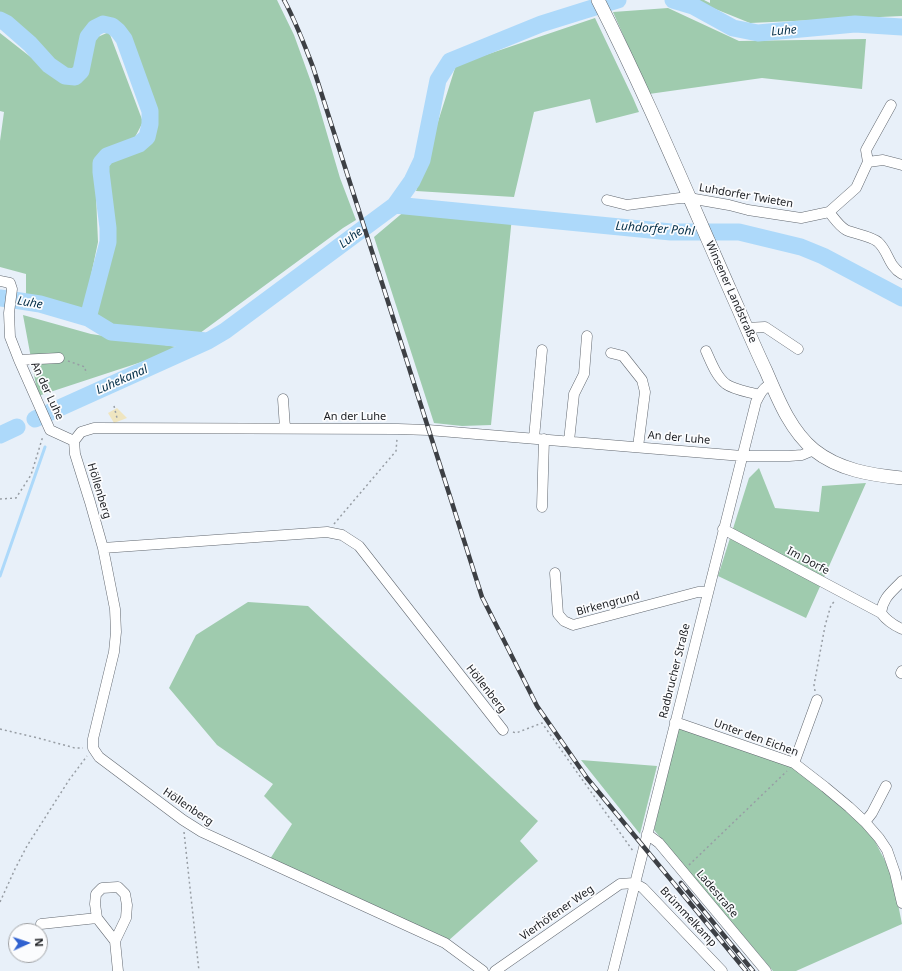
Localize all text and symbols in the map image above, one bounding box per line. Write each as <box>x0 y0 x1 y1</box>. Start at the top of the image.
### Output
water label: Luhe <box>771 23 797 39</box>
street label: Luhdorfer Twieten <box>698 181 794 211</box>
water label: Luhdorfer Pohl <box>615 219 695 239</box>
water label: Luhe <box>336 225 366 251</box>
street label: Winsener Landstraße <box>703 239 759 345</box>
water label: Luhe <box>16 294 44 312</box>
street label: An der Luhe <box>28 360 66 422</box>
water label: Luhekanal <box>94 362 150 398</box>
street label: An der Luhe <box>324 410 386 424</box>
street label: An der Luhe <box>647 429 711 447</box>
street label: Höllenberg <box>84 462 114 520</box>
street label: Im Dorfe <box>785 544 831 578</box>
street label: Birkengrund <box>575 589 641 619</box>
street label: Radbrucher Straße <box>657 622 693 720</box>
street label: Höllenberg <box>463 662 509 716</box>
street label: Unter den Eichen <box>712 717 800 759</box>
street label: Höllenberg <box>160 785 216 829</box>
street label: Ladestraße <box>693 868 741 920</box>
street label: Vierhöfener Weg <box>518 883 596 943</box>
street label: Brümmelkamp <box>657 884 719 950</box>
north arrow <box>8 923 48 963</box>
text: N <box>32 938 47 947</box>

